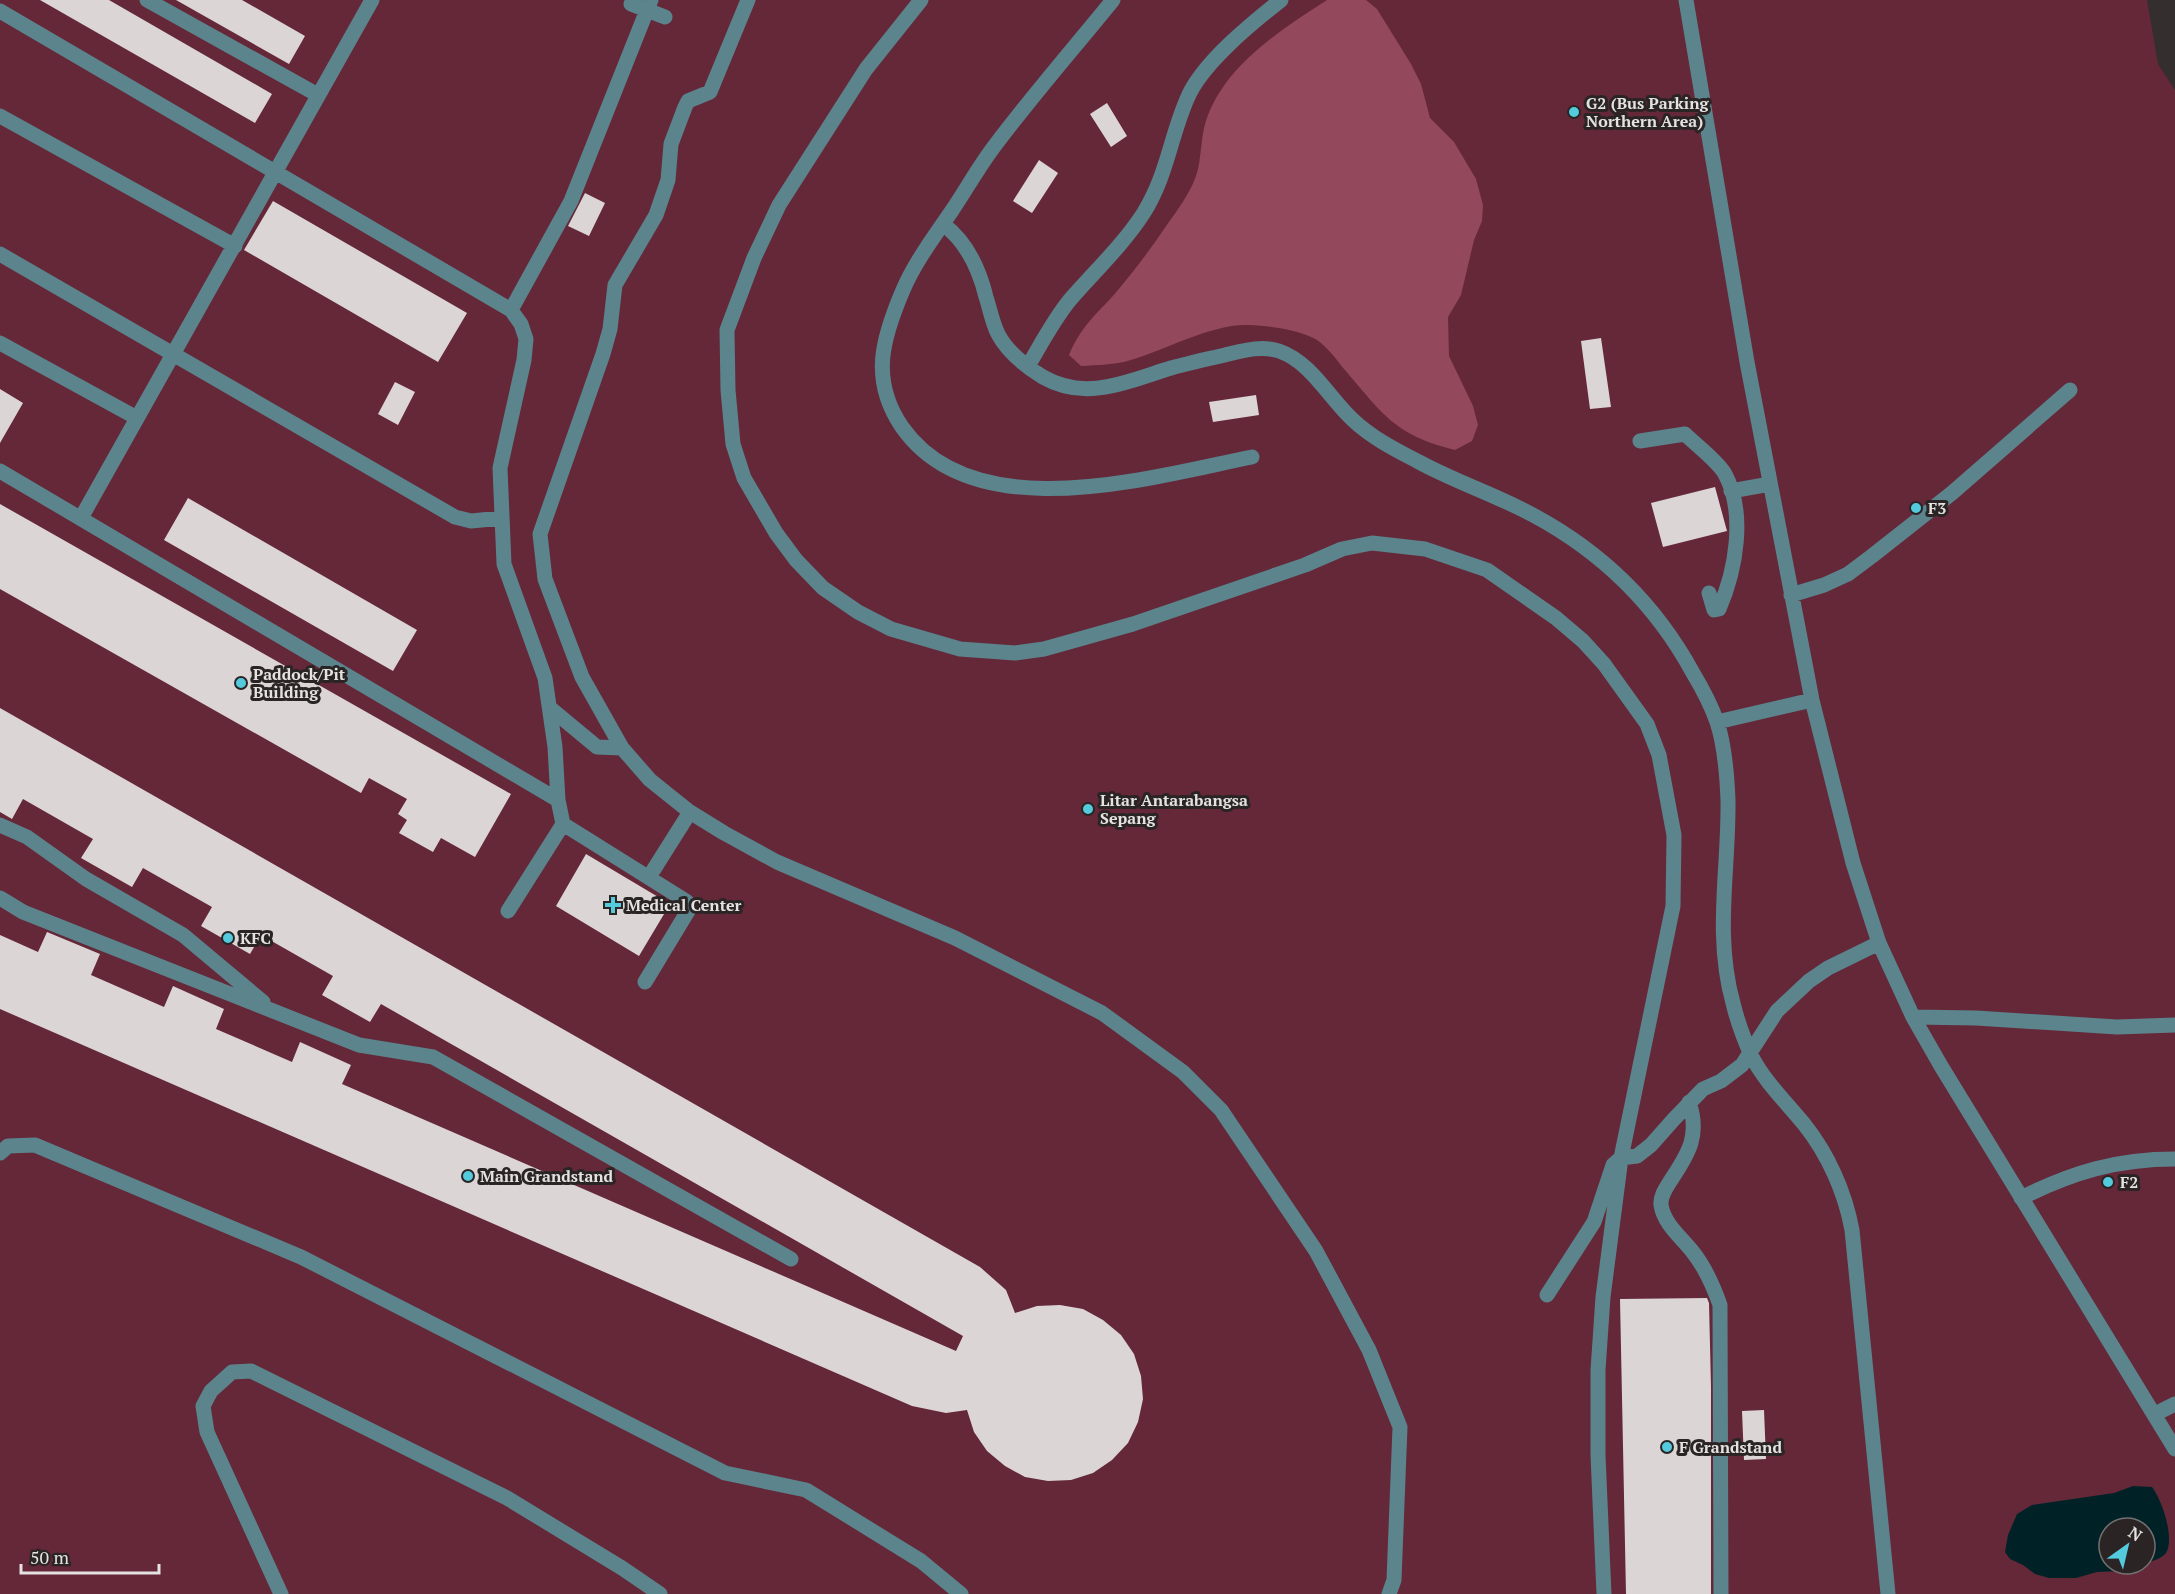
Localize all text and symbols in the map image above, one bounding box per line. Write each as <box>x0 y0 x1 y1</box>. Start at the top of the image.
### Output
place label: G2 (Bus Parking Northern Area) <box>1586 92 1709 132</box>
marker: G2 (Bus Parking Northern Area) <box>1567 105 1581 119</box>
place label: F3 <box>1928 497 1946 519</box>
marker: F3 <box>1909 501 1923 515</box>
place label: Paddock/Pit Building <box>253 663 346 703</box>
marker: Paddock/Pit Building <box>234 676 248 690</box>
place label: Litar Antarabangsa Sepang <box>1100 789 1248 829</box>
marker: Litar Antarabangsa Sepang <box>1081 802 1095 816</box>
place label: Medical Center <box>626 894 742 916</box>
marker: Medical Center <box>604 896 622 914</box>
place label: KFC <box>240 927 271 949</box>
marker: KFC <box>221 931 235 945</box>
place label: Main Grandstand <box>480 1165 614 1187</box>
marker: Main Grandstand <box>461 1169 475 1183</box>
place label: F2 <box>2120 1171 2138 1193</box>
marker: F2 <box>2101 1175 2115 1189</box>
place label: F Grandstand <box>1679 1436 1782 1458</box>
marker: F Grandstand <box>1660 1440 1674 1454</box>
north arrow <box>2097 1516 2157 1576</box>
text: N <box>2124 1521 2147 1546</box>
scale bar <box>21 1537 159 1575</box>
text: 50 m <box>30 1545 70 1569</box>

